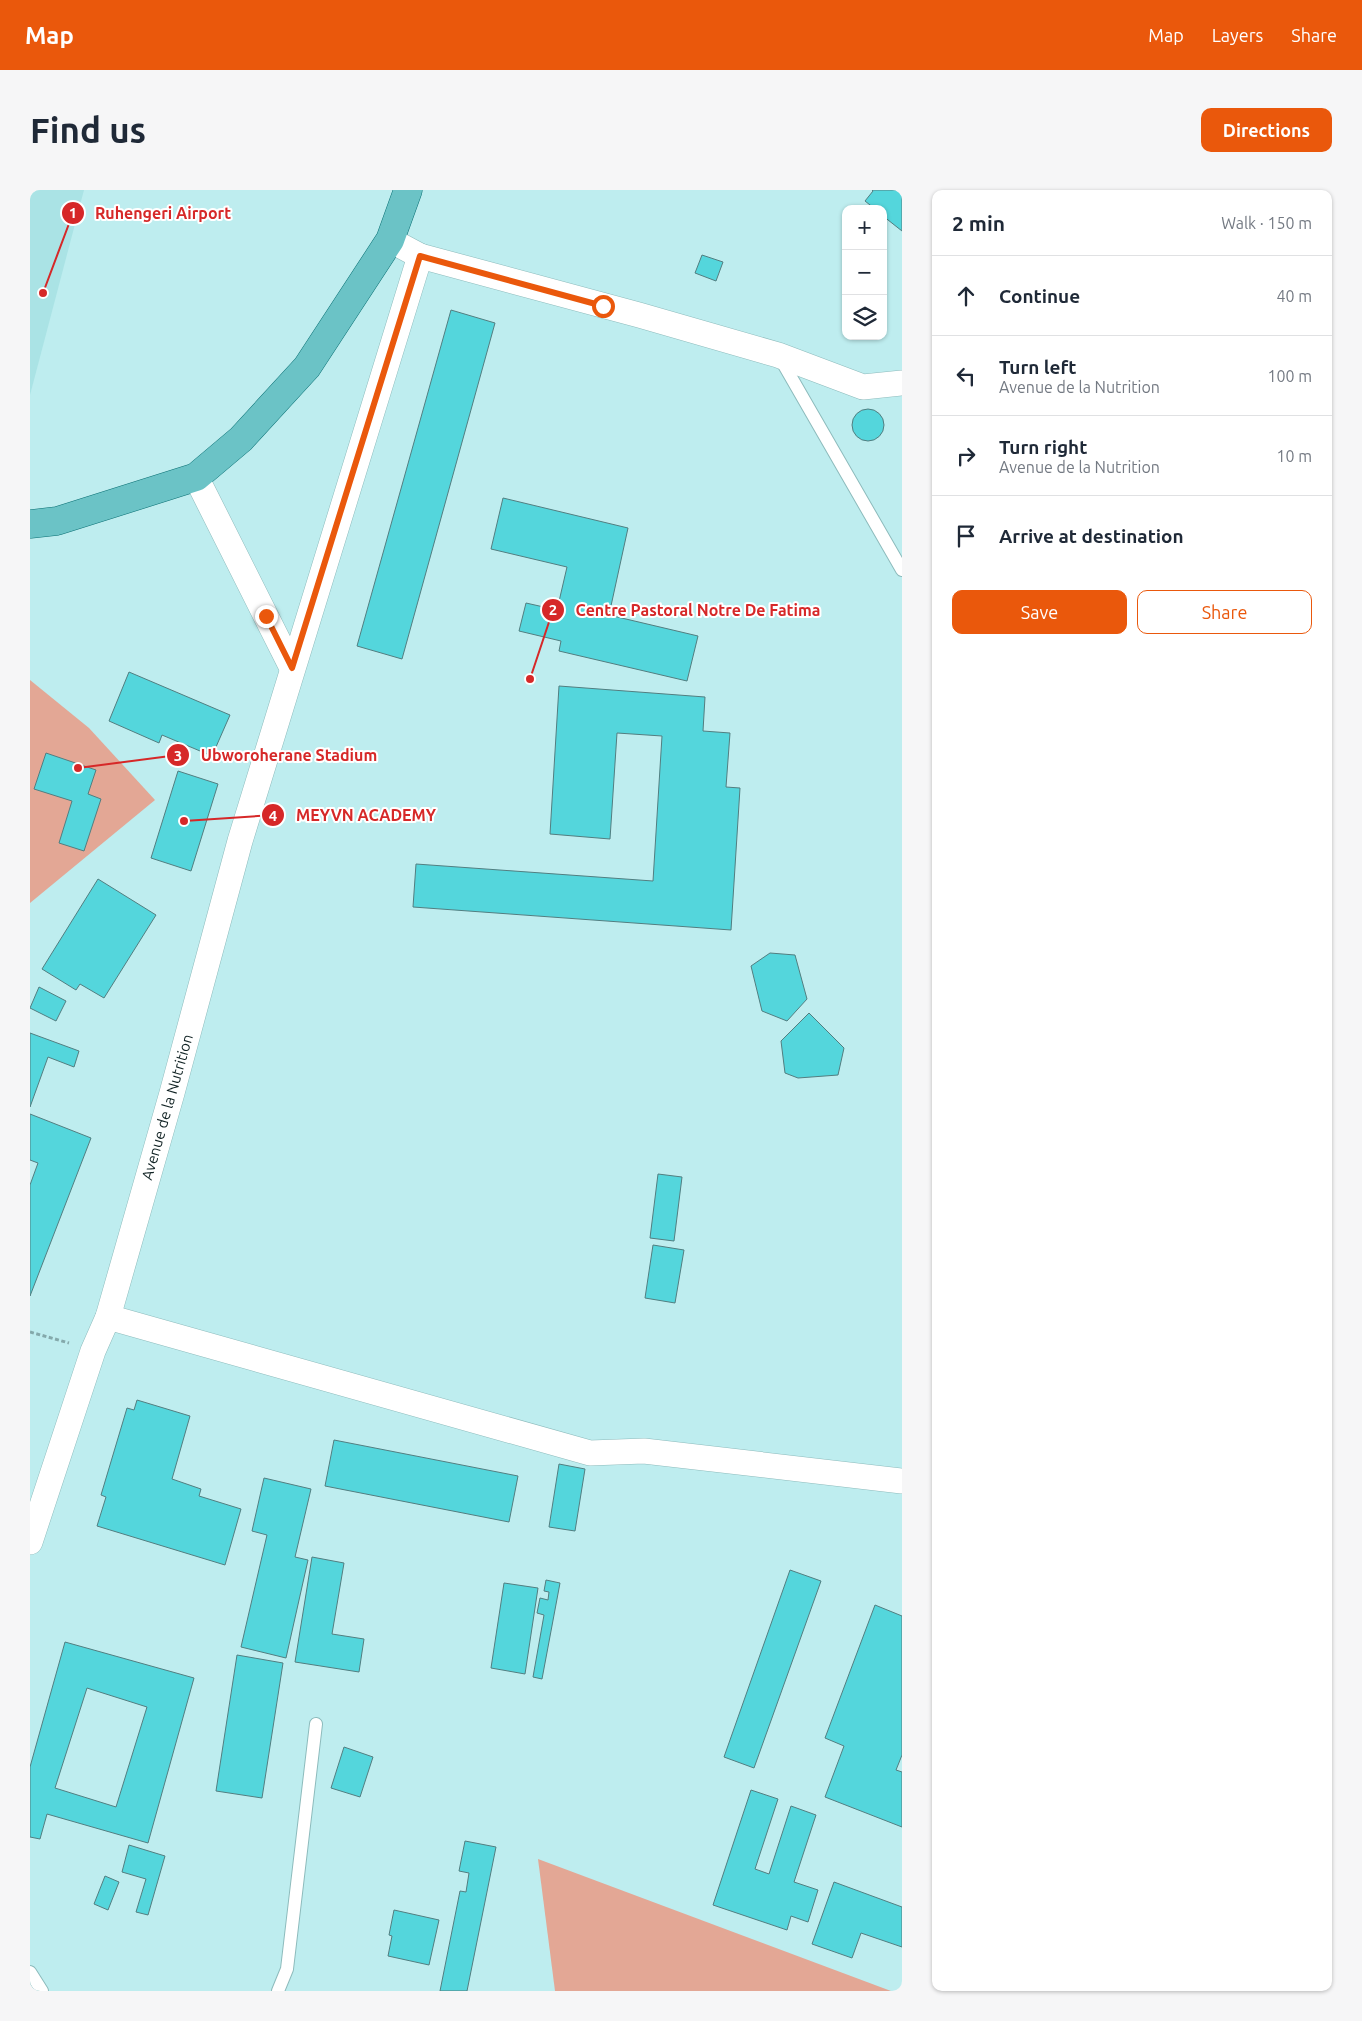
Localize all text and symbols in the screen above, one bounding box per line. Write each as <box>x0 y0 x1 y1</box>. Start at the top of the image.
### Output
text: Map <box>25 22 74 49</box>
text: Map <box>1148 25 1184 45</box>
text: Layers <box>1212 25 1263 45</box>
text: Share <box>1291 25 1337 45</box>
button: Directions <box>1201 108 1332 152</box>
text: Find us <box>30 110 146 150</box>
callout: Ruhengeri Airport <box>60 198 241 229</box>
text: 1 <box>69 204 77 221</box>
text: Ruhengeri Airport <box>95 204 231 222</box>
map controls <box>842 205 887 340</box>
button: + <box>842 205 887 250</box>
text: 2 min <box>952 211 1005 235</box>
text: Walk · 150 m <box>1221 214 1312 232</box>
button: − <box>842 250 887 295</box>
icon: ahead <box>952 282 980 310</box>
text: Continue <box>999 285 1080 307</box>
text: 40 m <box>1276 287 1312 305</box>
route start <box>592 295 615 318</box>
button: layers <box>842 295 887 340</box>
text: Turn left <box>999 356 1077 378</box>
icon: left <box>952 362 980 390</box>
text: 100 m <box>1267 367 1312 385</box>
text: Avenue de la Nutrition <box>999 378 1160 396</box>
text: Turn right <box>999 436 1087 458</box>
icon: right <box>952 442 980 470</box>
text: 10 m <box>1276 447 1312 465</box>
text: Avenue de la Nutrition <box>999 458 1160 476</box>
icon: arrive <box>952 522 980 550</box>
text: Arrive at destination <box>999 525 1184 547</box>
button: Save <box>952 590 1127 634</box>
button: Share <box>1137 590 1312 634</box>
callout: Centre Pastoral Notre De Fatima <box>541 595 831 626</box>
text: 2 <box>549 601 557 618</box>
text: Centre Pastoral Notre De Fatima <box>576 601 820 619</box>
route end <box>255 605 278 628</box>
callout: Ubworoherane Stadium <box>166 740 387 771</box>
text: Ubworoherane Stadium <box>201 746 377 764</box>
text: 3 <box>174 747 182 764</box>
callout: MEYVN ACADEMY <box>261 800 446 831</box>
text: MEYVN ACADEMY <box>296 806 437 824</box>
text: 4 <box>269 807 277 824</box>
street label: Avenue de la Nutrition <box>138 1032 196 1182</box>

